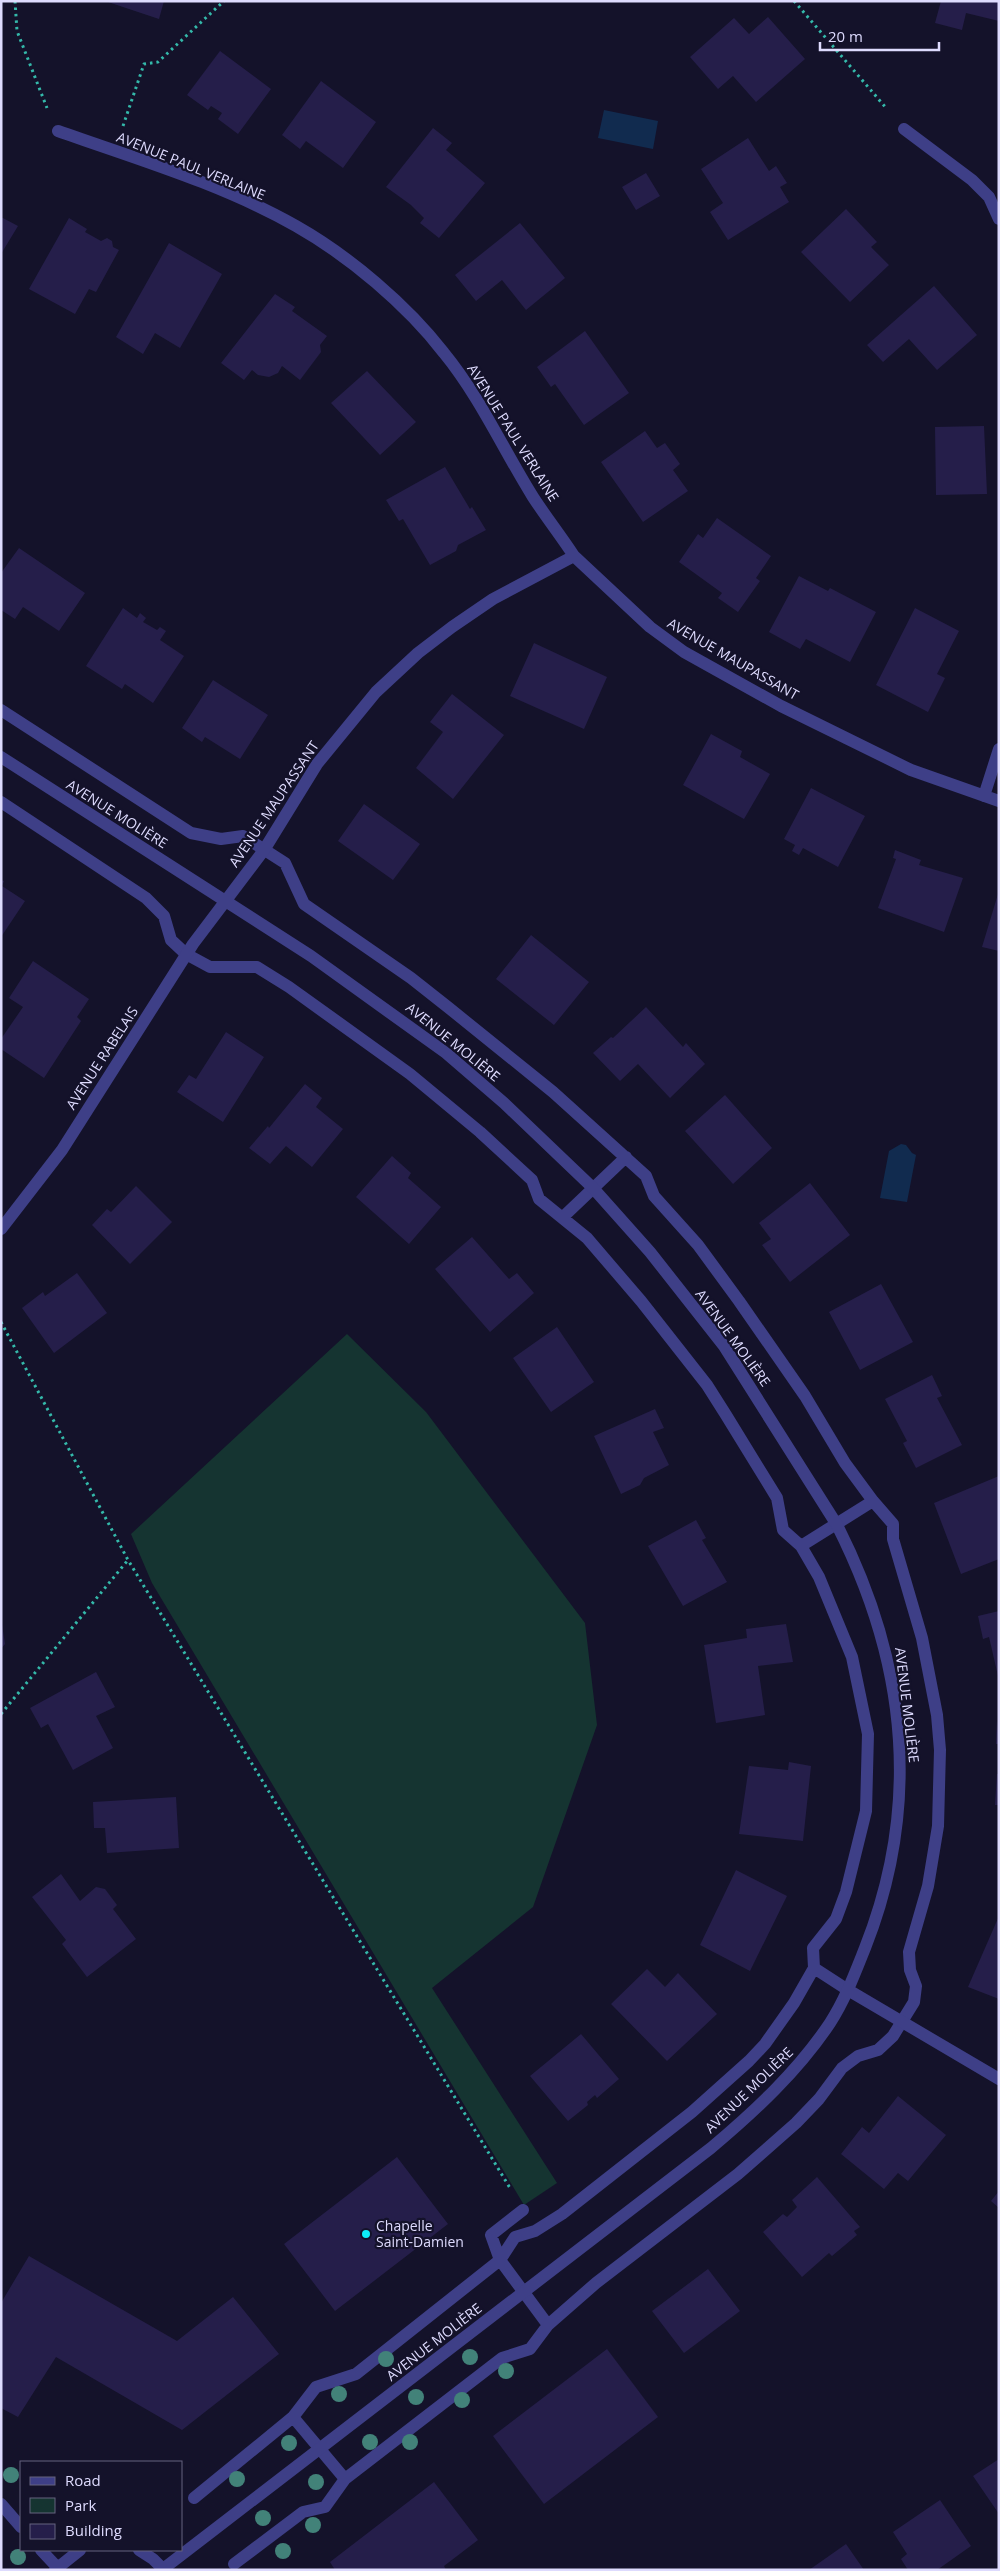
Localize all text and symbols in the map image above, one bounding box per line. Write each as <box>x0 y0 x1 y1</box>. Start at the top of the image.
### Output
scale bar <box>820 20 939 52</box>
text: 20 m <box>828 26 863 46</box>
street label: AVENUE PAUL VERLAINE <box>114 127 268 204</box>
street label: AVENUE PAUL VERLAINE <box>463 360 564 505</box>
street label: AVENUE MAUPASSANT <box>664 613 803 704</box>
street label: AVENUE MAUPASSANT <box>224 737 323 871</box>
street label: AVENUE MOLIÈRE <box>63 775 172 852</box>
street label: AVENUE MOLIÈRE <box>402 998 504 1086</box>
street label: AVENUE RABELAIS <box>61 1003 142 1113</box>
street label: AVENUE MOLIÈRE <box>692 1285 775 1390</box>
street label: AVENUE MOLIÈRE <box>891 1646 924 1764</box>
street label: AVENUE MOLIÈRE <box>700 2043 797 2137</box>
place label: Chapelle Saint-Damien <box>376 2216 464 2251</box>
marker: Chapelle Saint-Damien <box>360 2228 372 2240</box>
street label: AVENUE MOLIÈRE <box>382 2298 485 2385</box>
legend <box>20 2461 182 2551</box>
text: Road <box>65 2470 101 2490</box>
text: Park <box>65 2495 96 2515</box>
text: Building <box>65 2520 122 2540</box>

